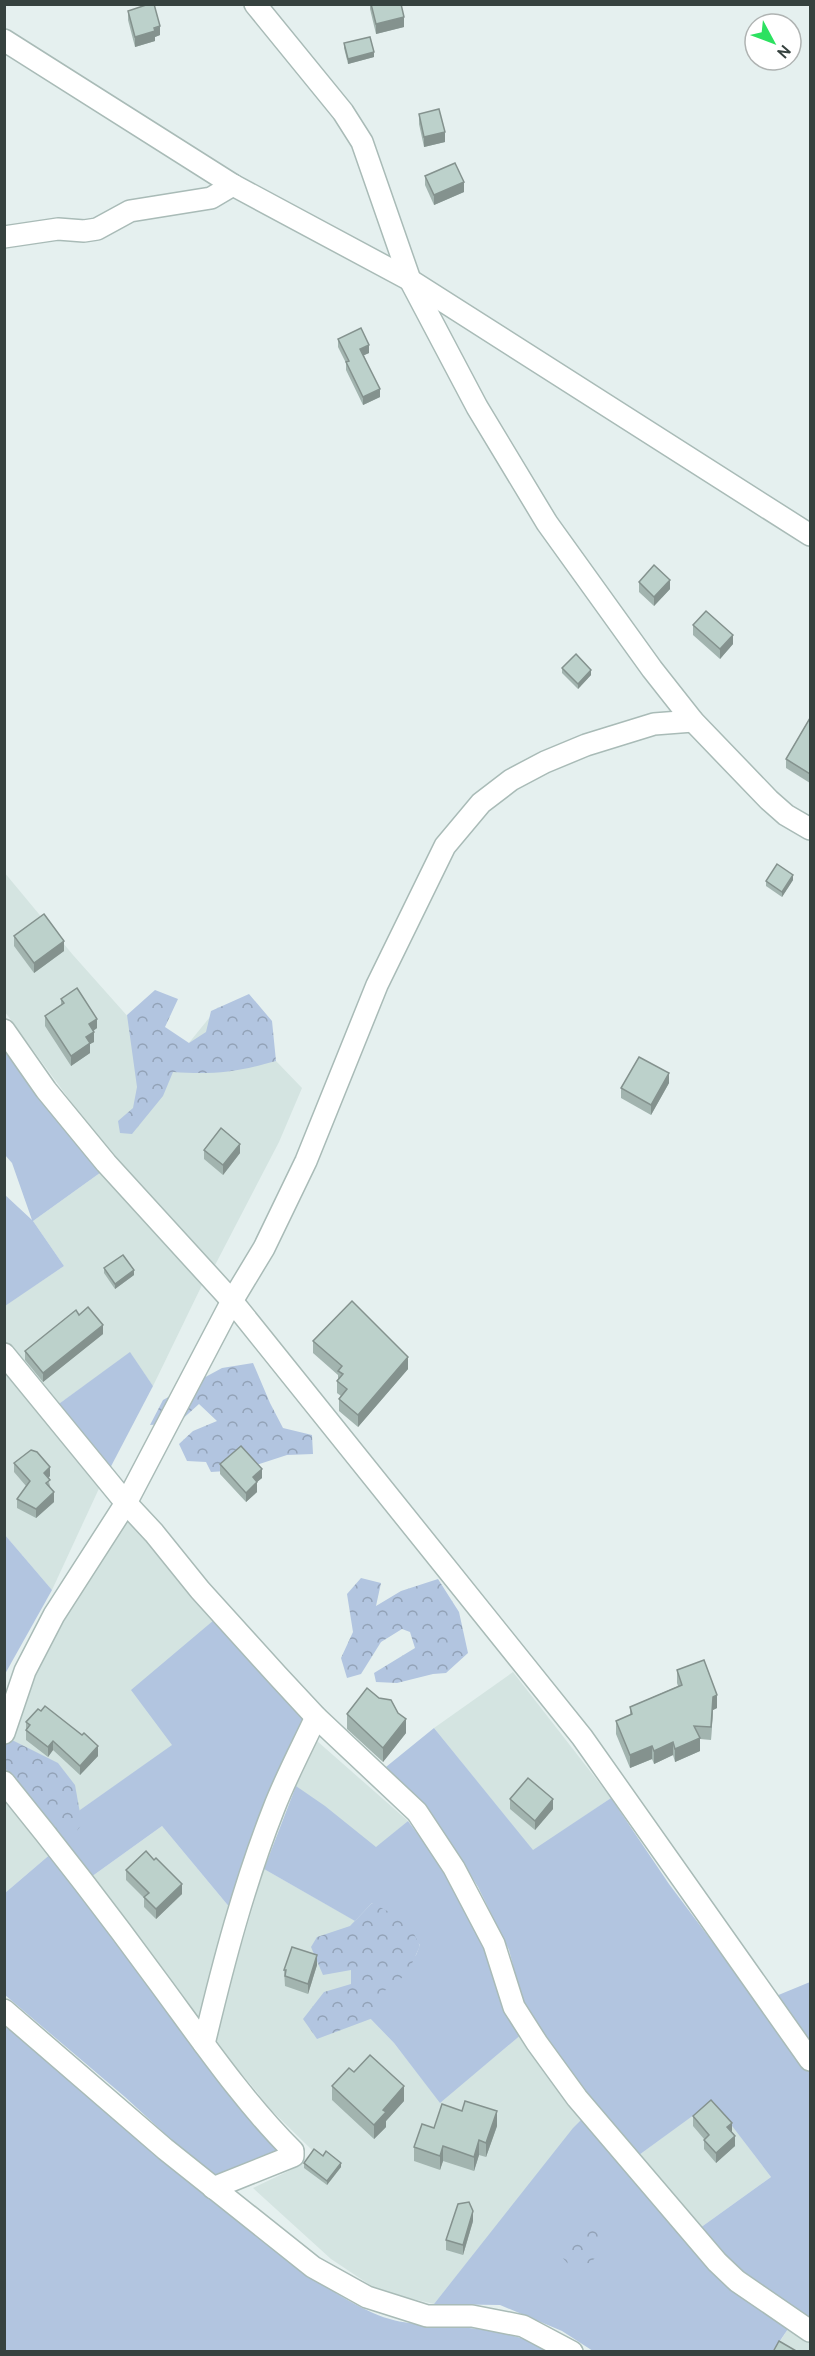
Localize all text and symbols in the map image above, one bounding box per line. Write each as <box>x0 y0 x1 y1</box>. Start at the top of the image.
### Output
north arrow <box>743 12 803 72</box>
text: N <box>773 41 795 62</box>

